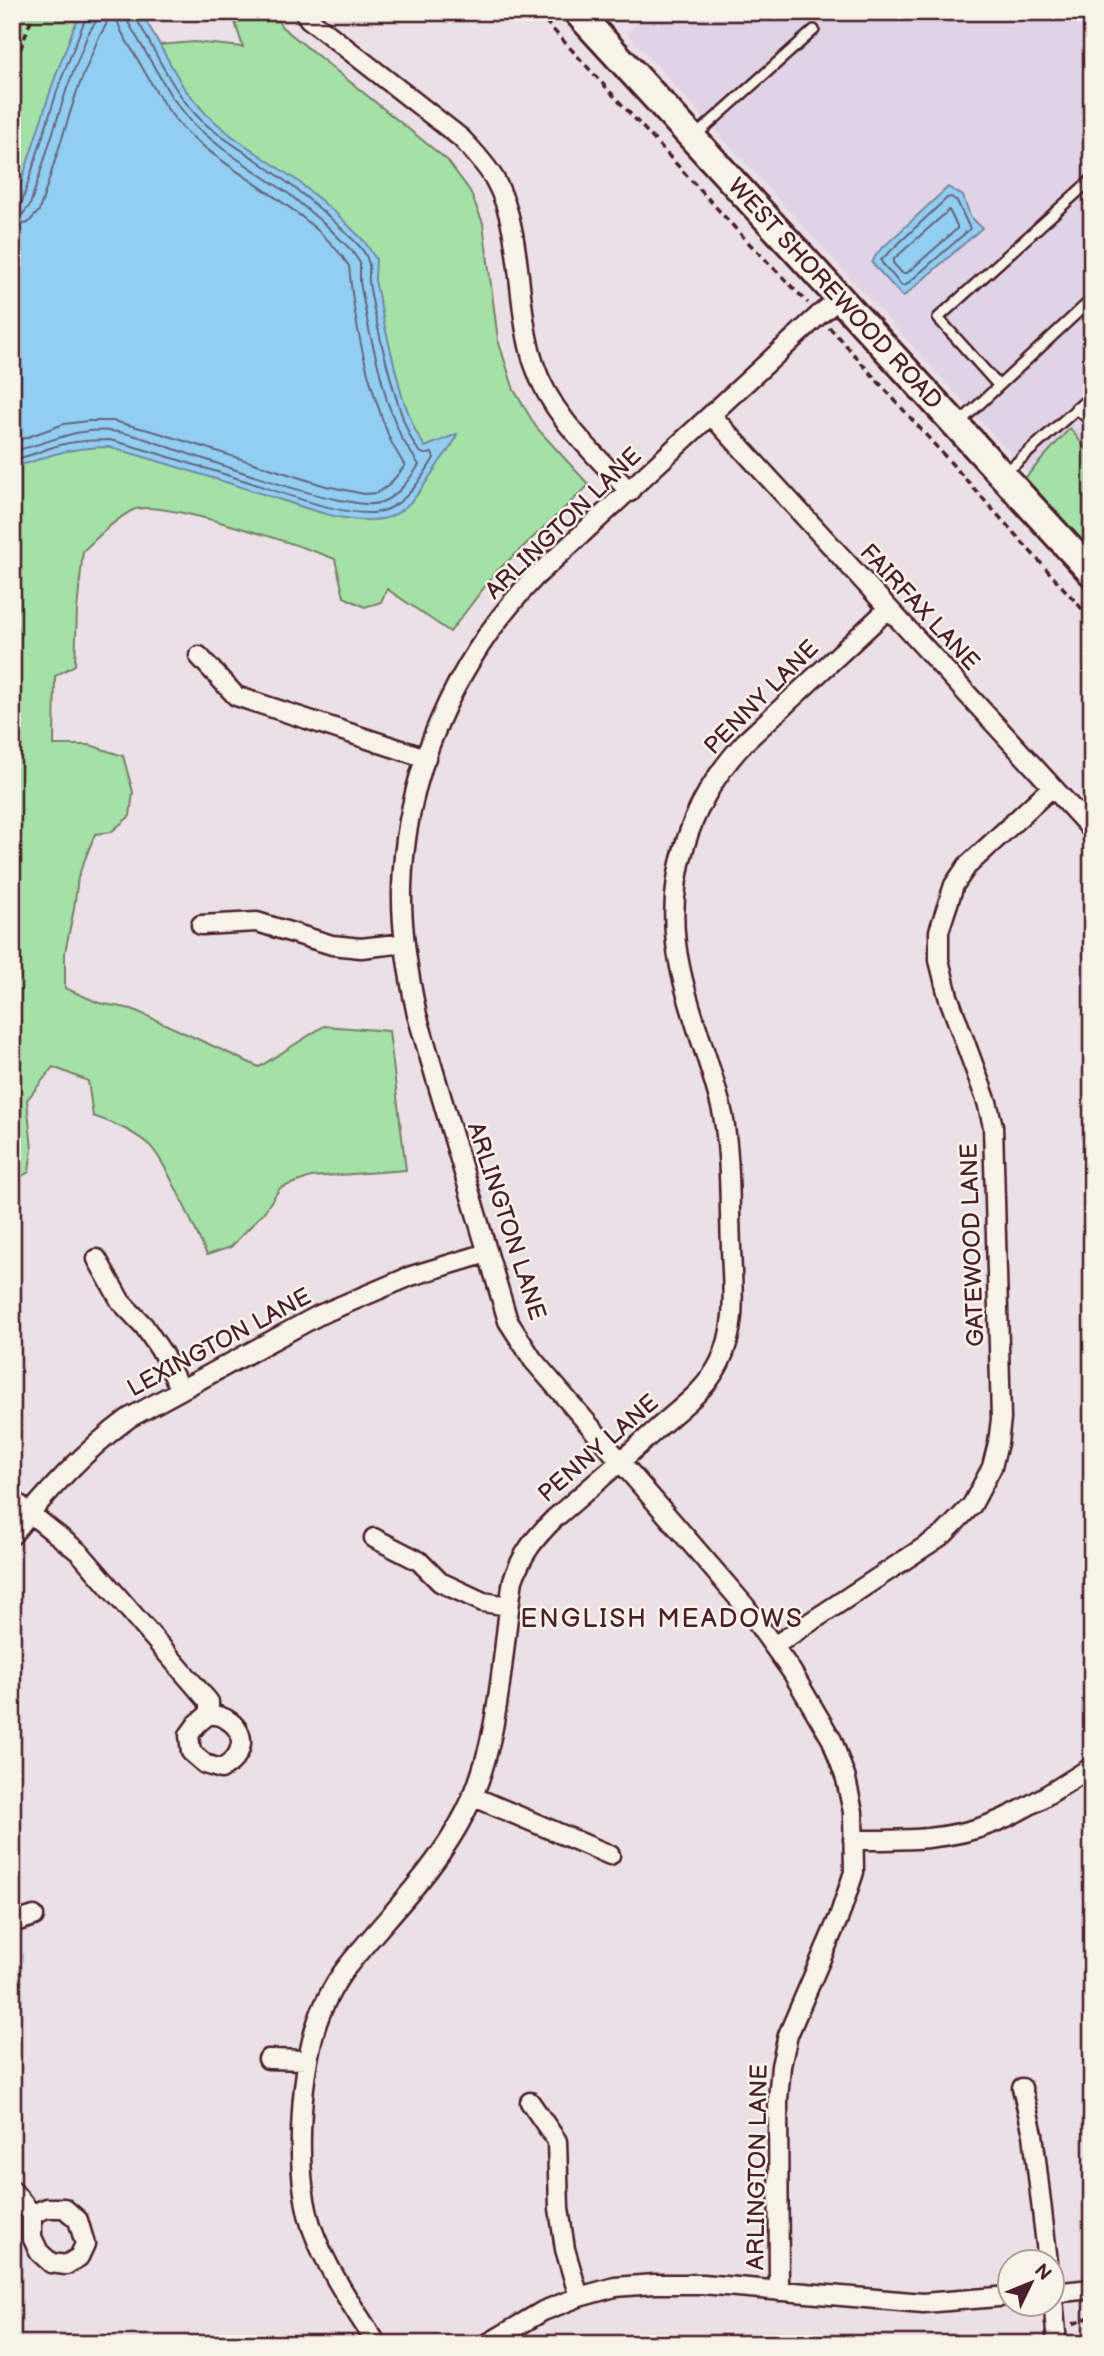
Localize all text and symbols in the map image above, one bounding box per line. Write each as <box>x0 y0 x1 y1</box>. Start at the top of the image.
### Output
street label: WEST SHOREWOOD ROAD <box>722 172 948 415</box>
street label: ARLINGTON LANE <box>479 441 648 605</box>
street label: FAIRFAX LANE <box>854 538 986 677</box>
street label: PENNY LANE <box>698 634 825 761</box>
street label: ARLINGTON LANE <box>461 1119 552 1324</box>
street label: GATEWOOD LANE <box>954 1143 991 1347</box>
street label: LEXINGTON LANE <box>122 1282 316 1403</box>
street label: PENNY LANE <box>532 1388 664 1508</box>
district label: ENGLISH MEADOWS <box>520 1604 804 1635</box>
street label: ARLINGTON LANE <box>741 2064 774 2270</box>
north arrow <box>996 2248 1066 2318</box>
text: N <box>1029 2259 1056 2285</box>

